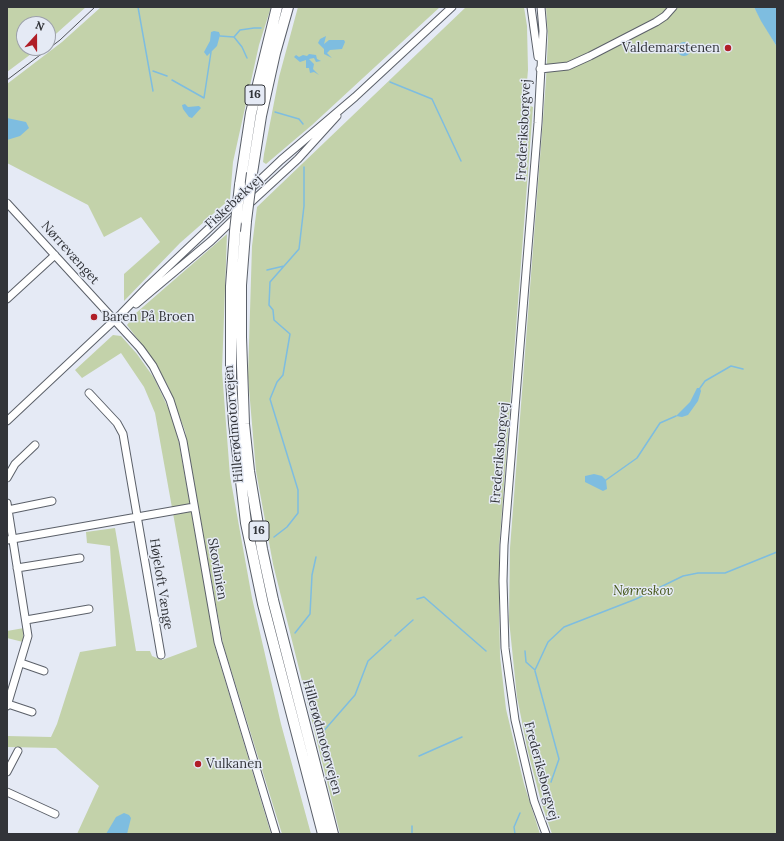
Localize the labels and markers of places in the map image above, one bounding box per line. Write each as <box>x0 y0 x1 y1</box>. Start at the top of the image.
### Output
place label: Valdemarstenen <box>622 40 720 56</box>
marker: Valdemarstenen <box>723 43 733 53</box>
place label: Baren På Broen <box>102 309 195 325</box>
marker: Baren På Broen <box>89 312 99 322</box>
place label: Vulkanen <box>206 756 262 772</box>
marker: Vulkanen <box>193 759 203 769</box>

